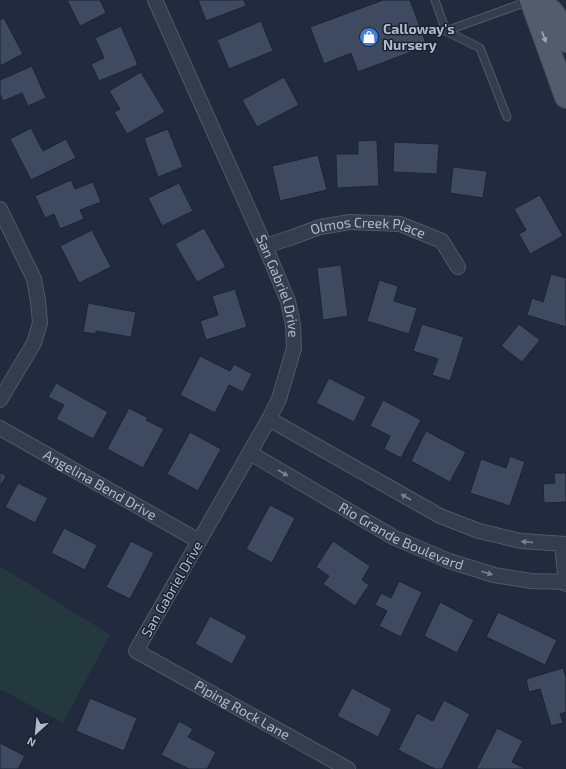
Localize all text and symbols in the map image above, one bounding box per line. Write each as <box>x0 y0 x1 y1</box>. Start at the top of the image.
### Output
place label: Calloway's Nursery <box>383 20 455 53</box>
shop icon: Calloway's Nursery <box>358 26 380 48</box>
one-way arrow <box>541 31 547 43</box>
street label: Olmos Creek Place <box>308 213 428 241</box>
street label: San Gabriel Drive <box>253 232 303 338</box>
street label: Angelina Bend Drive <box>41 445 160 523</box>
one-way arrow <box>277 469 289 476</box>
one-way arrow <box>400 494 412 501</box>
street label: Rio Grande Boulevard <box>336 498 466 573</box>
street label: San Gabriel Drive <box>137 538 206 640</box>
one-way arrow <box>521 538 533 545</box>
one-way arrow <box>481 570 493 576</box>
street label: Piping Rock Lane <box>192 676 293 743</box>
north arrow <box>16 713 56 753</box>
text: N <box>25 735 38 750</box>

